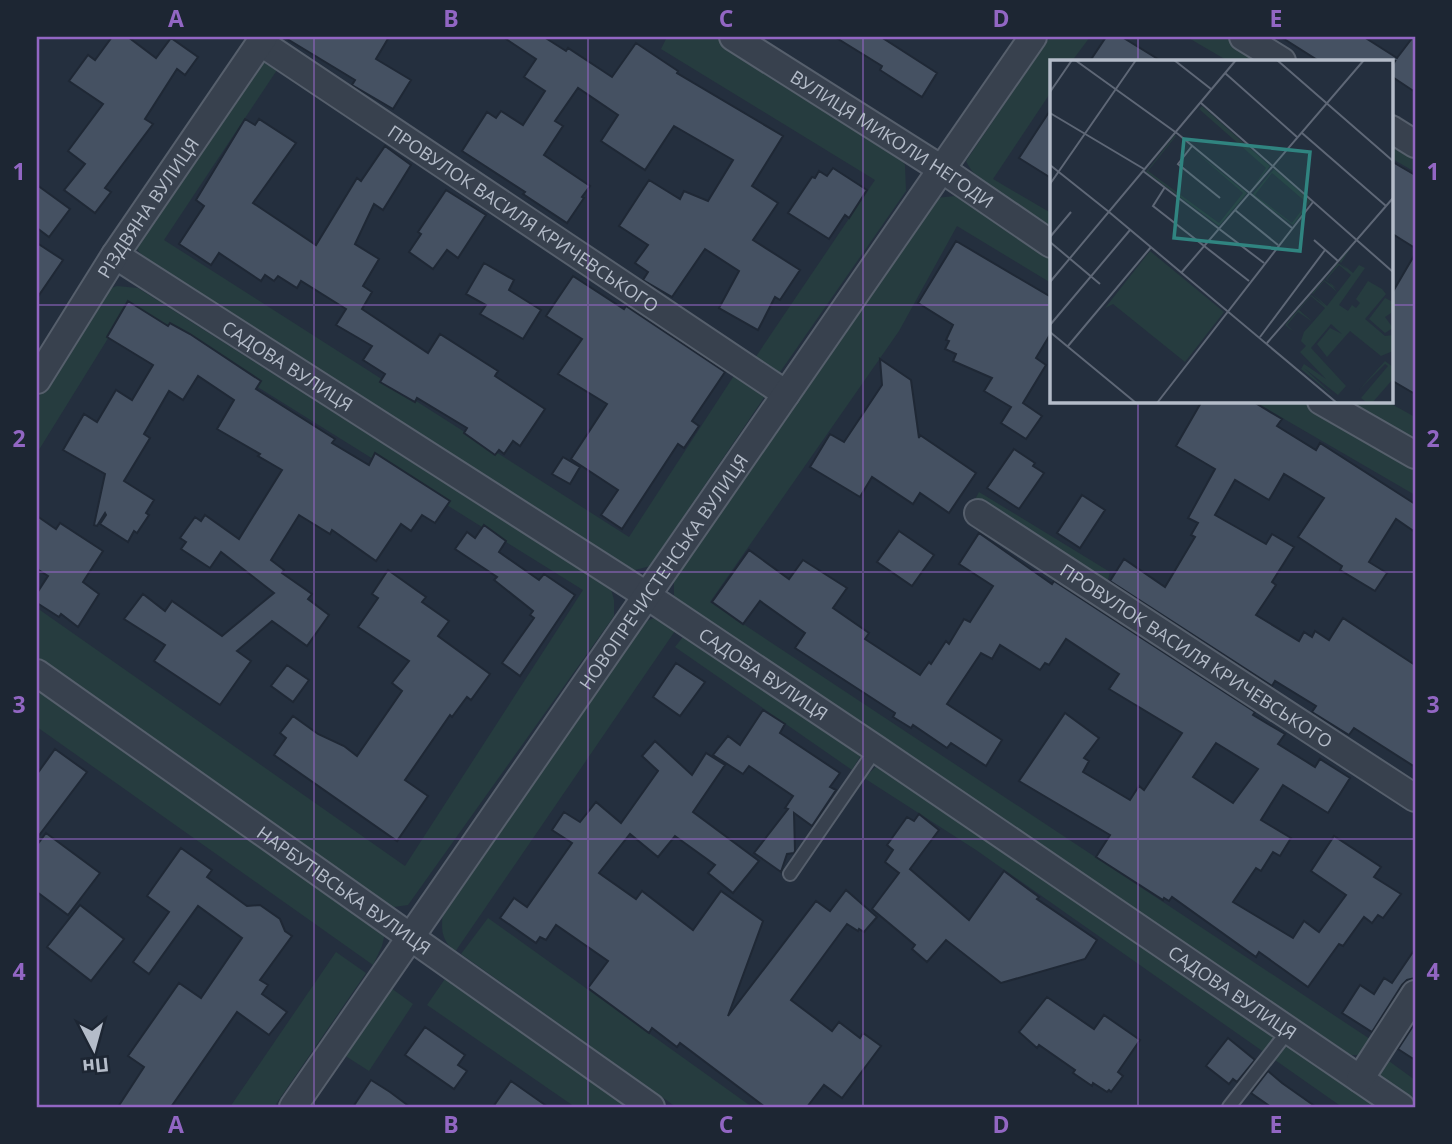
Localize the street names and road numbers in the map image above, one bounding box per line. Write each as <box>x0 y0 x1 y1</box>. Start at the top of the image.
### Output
street label: ВУЛИЦЯ МИКОЛИ НЕГОДИ <box>786 65 998 213</box>
street label: ПРОВУЛОК ВАСИЛЯ КРИЧЕВСЬКОГО <box>384 119 663 317</box>
street label: РІЗДВЯНА ВУЛИЦЯ <box>92 133 204 282</box>
street label: САДОВА ВУЛИЦЯ <box>218 315 358 416</box>
street label: НОВОПРЕЧИСТЕНСЬКА ВУЛИЦЯ <box>573 449 753 694</box>
street label: ПРОВУЛОК ВАСИЛЯ КРИЧЕВСЬКОГО <box>1056 558 1337 753</box>
street label: САДОВА ВУЛИЦЯ <box>694 622 833 726</box>
street label: НАРБУТІВСЬКА ВУЛИЦЯ <box>252 820 436 960</box>
street label: САДОВА ВУЛИЦЯ <box>1164 940 1302 1045</box>

